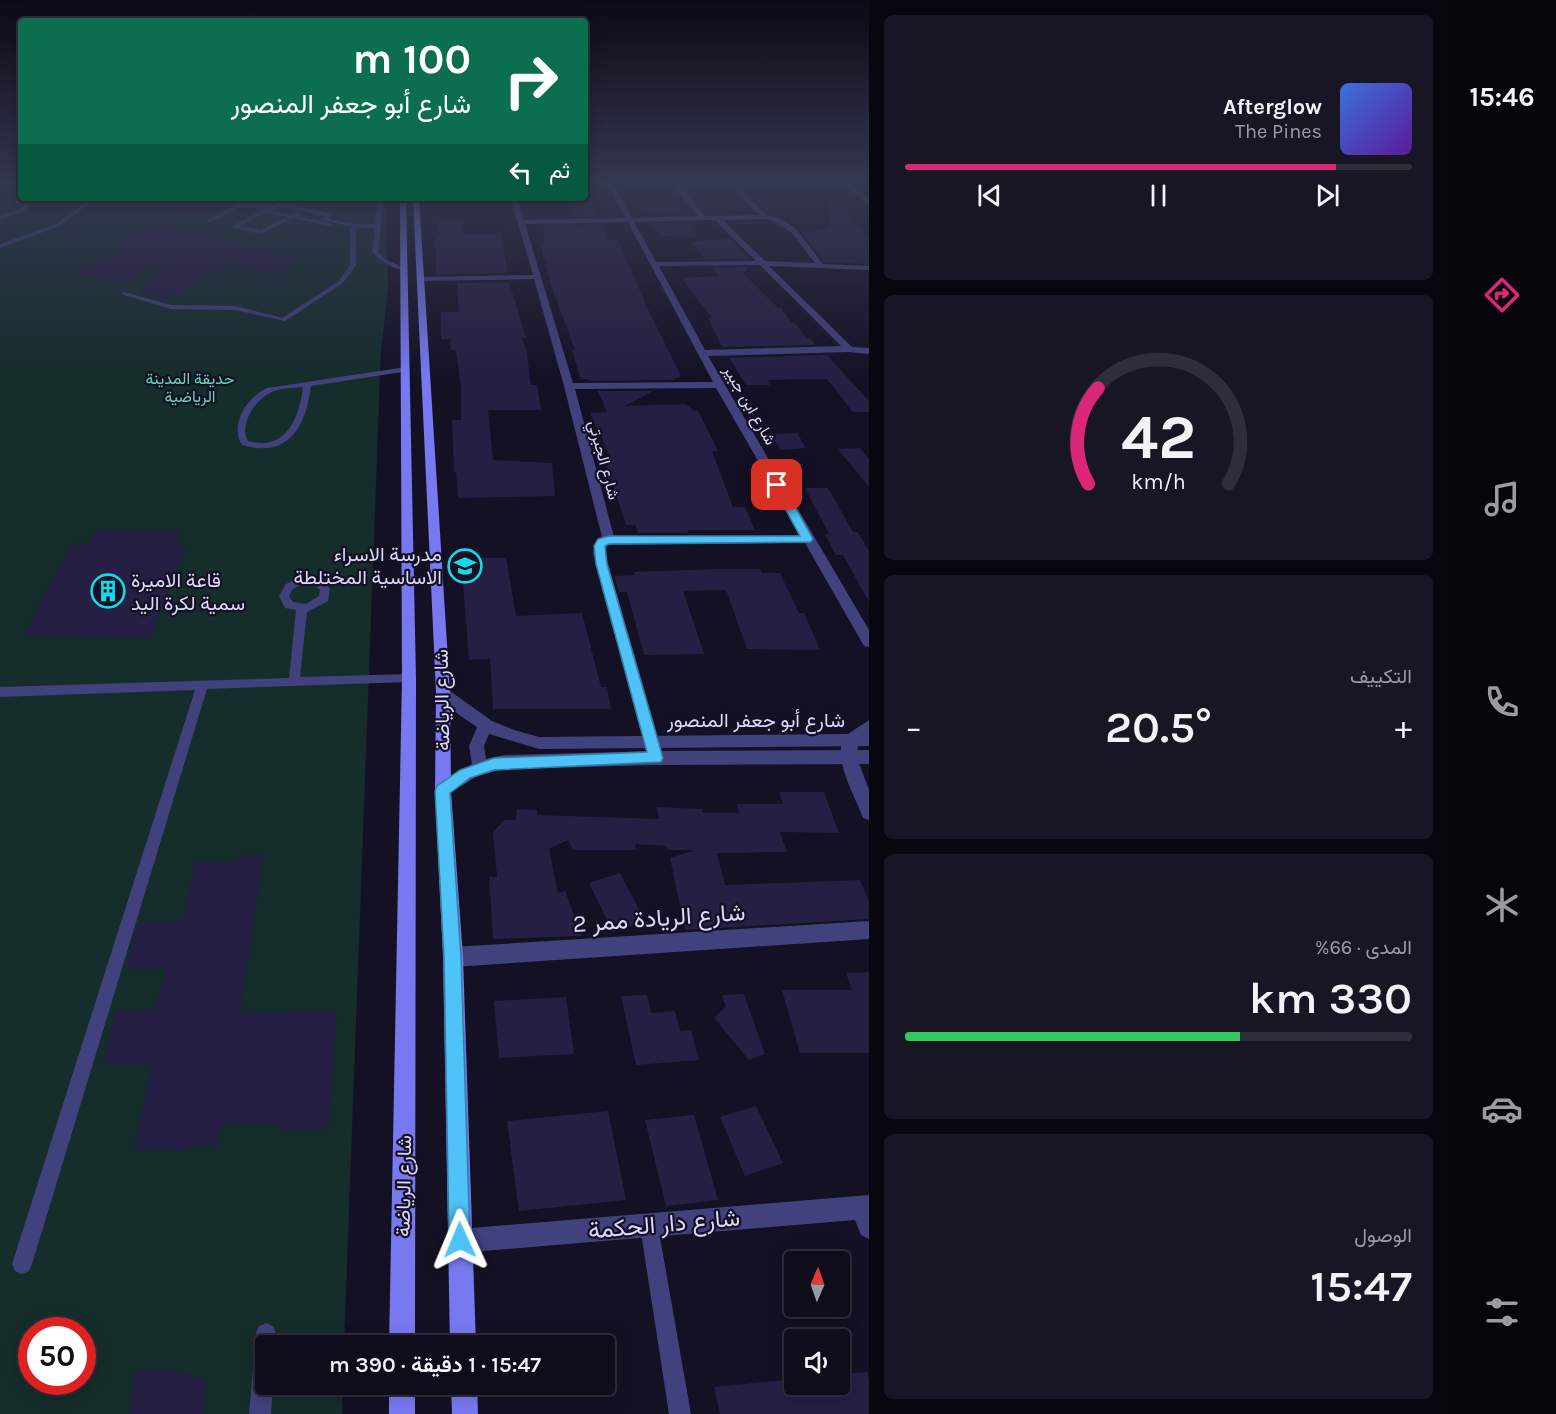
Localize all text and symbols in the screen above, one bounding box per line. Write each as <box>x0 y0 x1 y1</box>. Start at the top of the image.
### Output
text: 100 m <box>352 34 471 84</box>
icon: right <box>492 42 570 120</box>
text: 15:46 <box>1469 81 1535 113</box>
text: شارع أبو جعفر المنصور <box>231 88 471 120</box>
text: Afterglow <box>1223 94 1322 120</box>
text: The Pines <box>1235 120 1322 143</box>
icon: left <box>504 156 537 189</box>
text: ثم <box>549 158 570 184</box>
icon: previous <box>973 179 1006 212</box>
icon: pause <box>1142 179 1175 212</box>
icon: next <box>1311 179 1344 212</box>
icon: directions <box>1481 274 1523 316</box>
street label: شارع ابن جبير <box>717 361 780 449</box>
park label: حديقة المدينة الرياضية <box>146 369 235 407</box>
text: 42 <box>1121 401 1196 474</box>
street label: شارع الجبرتي <box>580 418 624 503</box>
pin <box>751 459 802 510</box>
icon: arrive <box>760 468 793 501</box>
text: km/h <box>1131 470 1186 495</box>
icon: music <box>1481 478 1523 520</box>
place label: مدرسة الاسراء الاساسية المختلطة <box>293 543 442 589</box>
school or university icon: مدرسة الاسراء الاساسية المختلطة <box>447 548 483 584</box>
place label: قاعة الاميرة سمية لكرة اليد <box>131 569 245 616</box>
building icon: قاعة الاميرة سمية لكرة اليد <box>90 573 126 609</box>
street label: شارع الرياضة <box>430 649 456 751</box>
text: التكييف <box>1350 665 1412 688</box>
icon: phone <box>1481 681 1523 723</box>
text: 20.5° <box>1105 701 1212 753</box>
text: − <box>905 708 922 746</box>
text: + <box>1395 708 1412 746</box>
street label: شارع أبو جعفر المنصور <box>666 709 845 734</box>
icon: climate <box>1481 884 1523 926</box>
street label: شارع الريادة ممر 2 <box>572 898 747 940</box>
text: المدى · 66% <box>1315 936 1412 959</box>
text: 330 km <box>1249 972 1412 1024</box>
icon: car <box>1481 1088 1523 1130</box>
street label: شارع الرياضة <box>392 1135 418 1237</box>
street label: شارع دار الحكمة <box>587 1203 741 1247</box>
position arrow <box>428 1208 492 1272</box>
text: الوصول <box>1354 1224 1412 1247</box>
north arrow <box>784 1251 850 1317</box>
map controls <box>784 1251 850 1395</box>
text: 15:47 <box>1310 1260 1412 1312</box>
icon: filters <box>1481 1291 1523 1333</box>
speed limit sign: 50 <box>18 1317 96 1395</box>
button: sound <box>784 1329 850 1395</box>
text: 15:47 · 1 دقيقة · 390 m <box>329 1352 541 1378</box>

